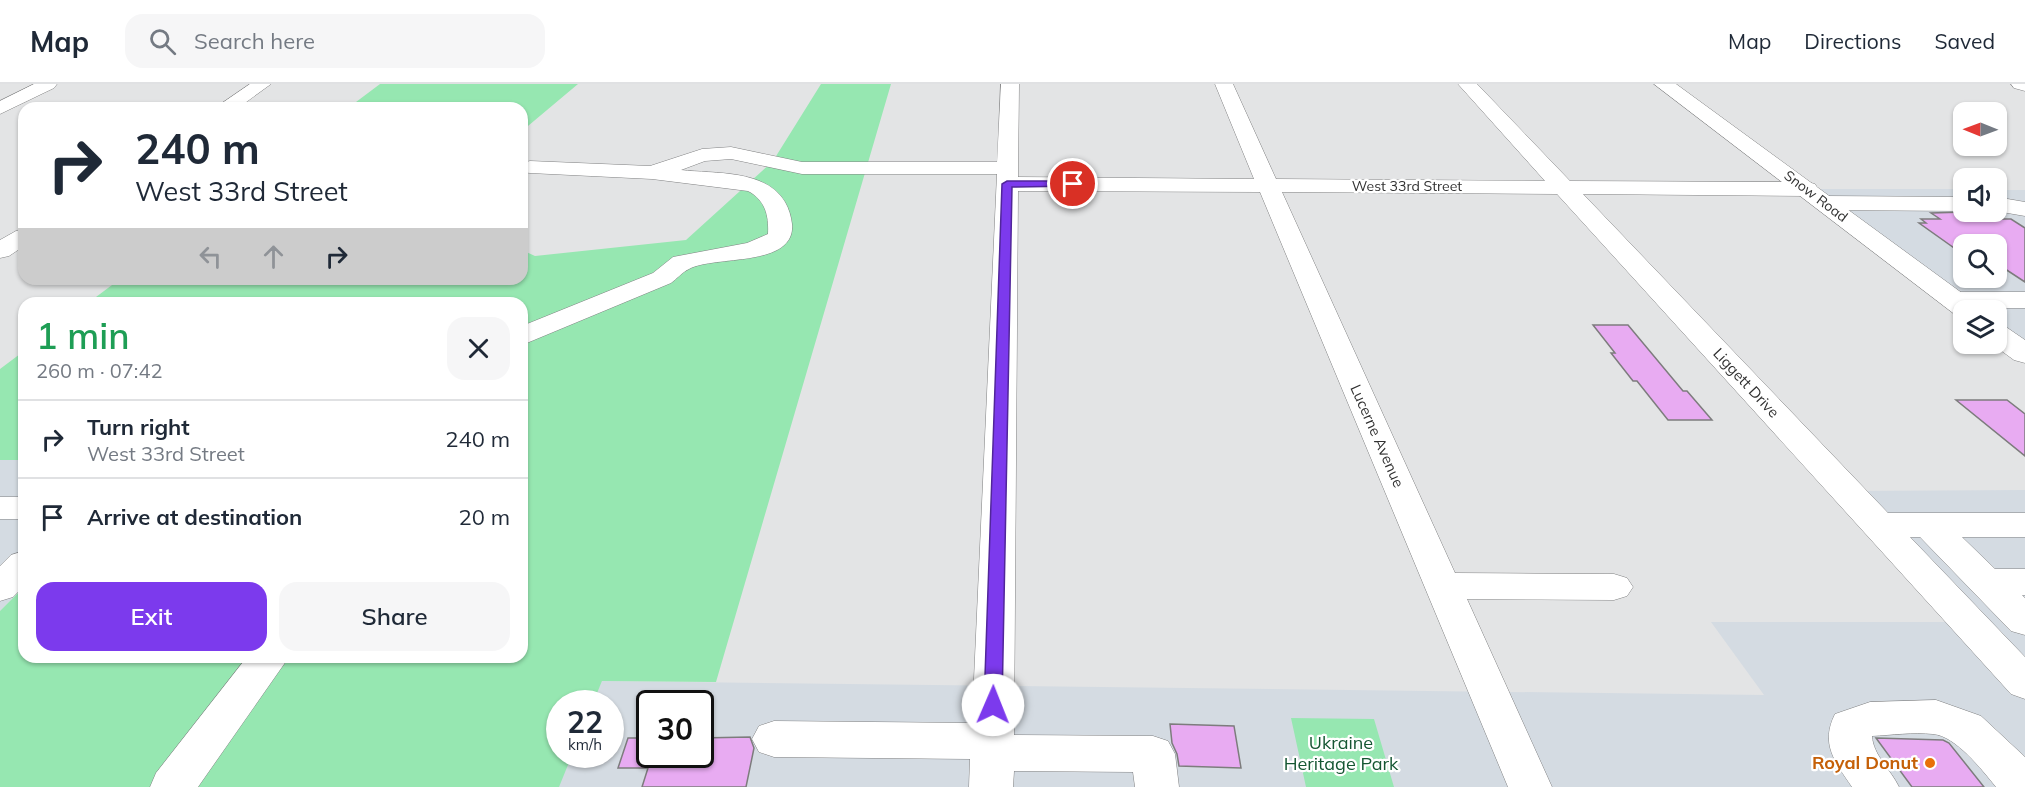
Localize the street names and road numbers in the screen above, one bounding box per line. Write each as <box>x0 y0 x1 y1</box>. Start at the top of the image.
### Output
street label: Snow Road <box>1781 166 1851 226</box>
street label: West 33rd Street <box>1352 177 1462 195</box>
street label: Liggett Drive <box>1709 344 1783 421</box>
street label: Lucerne Avenue <box>1346 381 1409 490</box>

